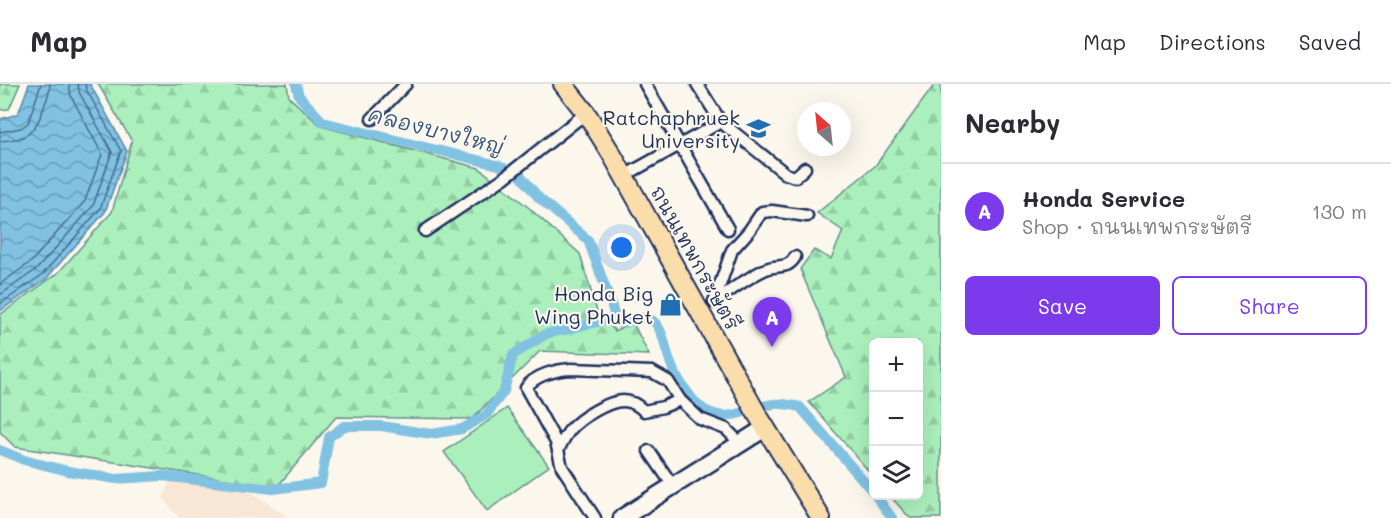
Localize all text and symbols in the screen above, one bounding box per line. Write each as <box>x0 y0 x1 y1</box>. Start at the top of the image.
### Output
text: Map <box>30 23 87 59</box>
text: Map <box>1083 28 1126 55</box>
text: Directions <box>1159 28 1266 55</box>
text: Saved <box>1299 28 1361 55</box>
water label: คลองบางใหญ่ <box>366 100 508 160</box>
north arrow <box>797 102 851 156</box>
place label: Ratchaphruek University <box>603 104 740 153</box>
text: Nearby <box>965 106 1060 140</box>
school or university icon: Ratchaphruek University <box>745 116 771 142</box>
street label: ถนนเทพกระษัตรี <box>645 181 746 335</box>
text: Honda Service <box>1022 184 1185 213</box>
text: A <box>978 198 991 224</box>
text: 130 m <box>1312 198 1367 224</box>
text: Shop · ถนนเทพกระษัตรี <box>1022 213 1252 239</box>
your location <box>607 233 636 262</box>
button: Save <box>965 276 1160 335</box>
button: Share <box>1172 276 1367 335</box>
place label: Honda Big Wing Phuket <box>534 280 653 329</box>
shop icon: Honda Big Wing Phuket <box>658 292 684 318</box>
pin: A <box>752 298 792 347</box>
map controls <box>869 338 923 500</box>
button: + <box>869 338 923 392</box>
button: − <box>869 392 923 446</box>
button: layers <box>869 446 923 500</box>

